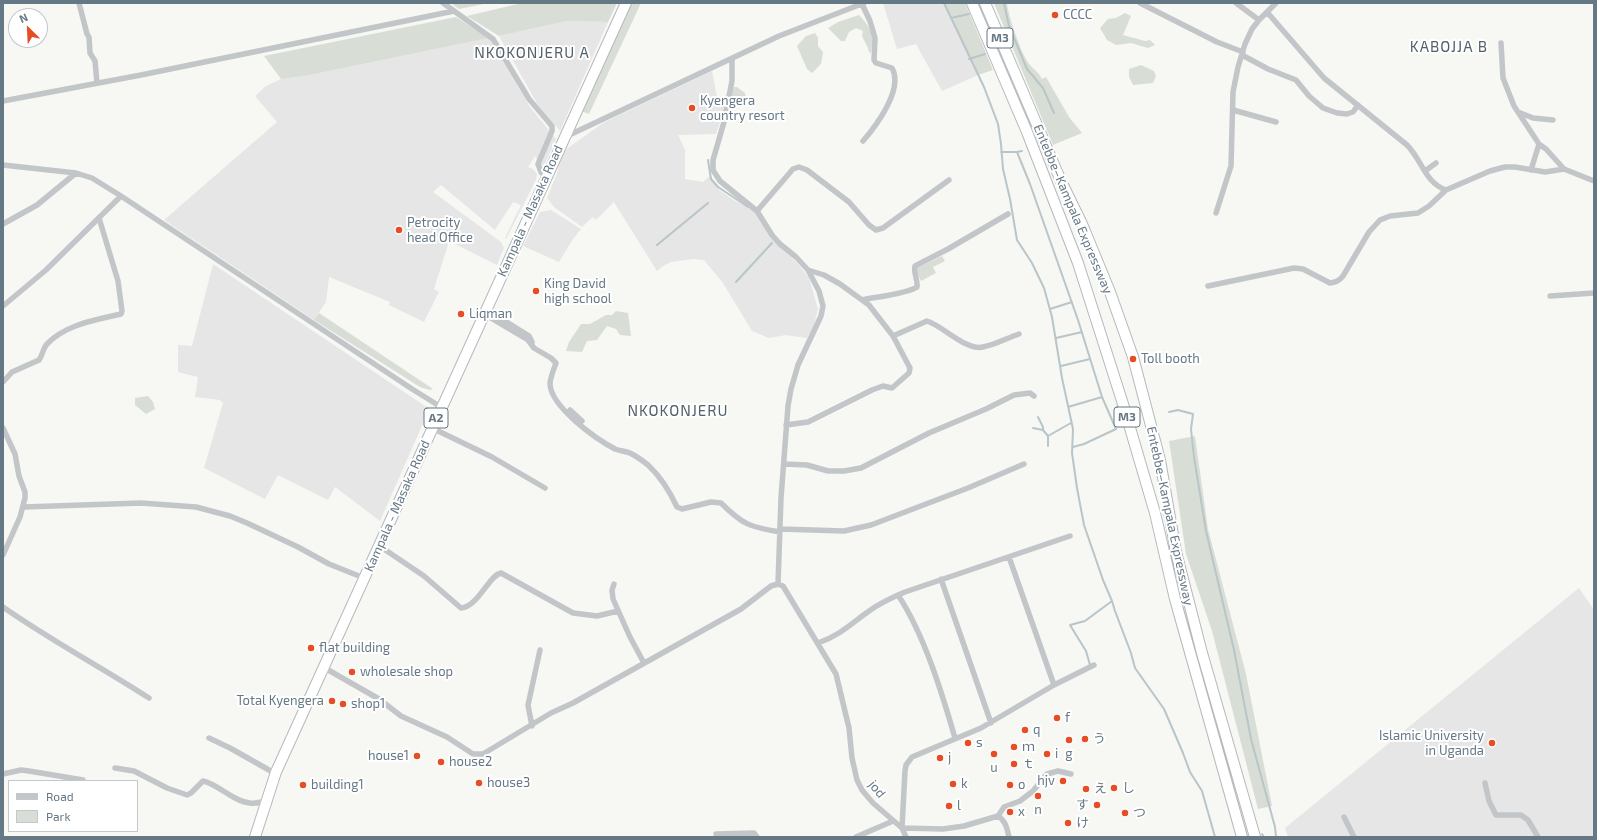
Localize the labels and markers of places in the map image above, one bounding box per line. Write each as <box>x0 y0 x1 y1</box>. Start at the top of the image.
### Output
place label: CCCC <box>1063 7 1092 23</box>
marker: CCCC <box>1050 10 1060 20</box>
place label: Kyengera country resort <box>700 93 785 124</box>
marker: Kyengera country resort <box>687 103 697 113</box>
place label: Petrocity head Office <box>407 215 473 246</box>
marker: Petrocity head Office <box>394 225 404 235</box>
place label: King David high school <box>544 276 612 307</box>
marker: King David high school <box>531 286 541 296</box>
place label: Liqman <box>469 306 512 322</box>
marker: Liqman <box>456 309 466 319</box>
place label: Toll booth <box>1141 351 1200 367</box>
marker: Toll booth <box>1128 354 1138 364</box>
place label: flat building <box>319 640 390 656</box>
marker: flat building <box>306 643 316 653</box>
place label: wholesale shop <box>360 664 453 680</box>
marker: wholesale shop <box>347 667 357 677</box>
place label: Total Kyengera <box>236 693 324 709</box>
marker: Total Kyengera <box>327 696 337 706</box>
place label: shop1 <box>351 696 385 712</box>
marker: shop1 <box>338 699 348 709</box>
place label: f <box>1065 710 1070 726</box>
marker: f <box>1052 713 1062 723</box>
place label: q <box>1033 722 1040 738</box>
marker: q <box>1020 725 1030 735</box>
place label: Islamic University in Uganda <box>1379 728 1484 759</box>
place label: う <box>1093 731 1106 747</box>
marker: う <box>1080 734 1090 744</box>
place label: s <box>976 735 983 751</box>
marker: g <box>1064 735 1074 745</box>
marker: s <box>963 738 973 748</box>
marker: Islamic University in Uganda <box>1487 738 1497 748</box>
place label: ｍ <box>1022 739 1035 755</box>
marker: ｍ <box>1009 742 1019 752</box>
place label: i <box>1055 746 1058 762</box>
place label: g <box>1065 746 1073 762</box>
place label: house1 <box>368 748 409 764</box>
marker: u <box>989 749 999 759</box>
marker: i <box>1042 749 1052 759</box>
place label: j <box>948 750 951 766</box>
marker: house1 <box>412 751 422 761</box>
marker: j <box>935 753 945 763</box>
place label: house2 <box>449 754 492 770</box>
place label: ｔ <box>1022 756 1035 772</box>
marker: house2 <box>436 757 446 767</box>
marker: ｔ <box>1009 759 1019 769</box>
place label: u <box>990 760 998 776</box>
place label: hjv <box>1037 773 1055 789</box>
place label: house3 <box>487 775 530 791</box>
place label: k <box>961 776 968 792</box>
marker: hjv <box>1058 776 1068 786</box>
place label: building1 <box>311 777 364 793</box>
place label: o <box>1018 777 1025 793</box>
marker: house3 <box>474 778 484 788</box>
marker: k <box>948 779 958 789</box>
marker: building1 <box>298 780 308 790</box>
marker: o <box>1005 780 1015 790</box>
place label: し <box>1122 780 1135 796</box>
place label: え <box>1094 781 1107 797</box>
marker: し <box>1109 783 1119 793</box>
marker: え <box>1081 784 1091 794</box>
marker: n <box>1033 791 1043 801</box>
place label: す <box>1076 797 1089 813</box>
place label: l <box>957 798 961 814</box>
marker: す <box>1092 800 1102 810</box>
marker: l <box>944 801 954 811</box>
place label: n <box>1034 802 1042 818</box>
place label: x <box>1018 804 1025 820</box>
place label: つ <box>1133 805 1146 821</box>
marker: x <box>1005 807 1015 817</box>
marker: つ <box>1120 808 1130 818</box>
place label: け <box>1076 815 1089 831</box>
marker: け <box>1063 818 1073 828</box>

